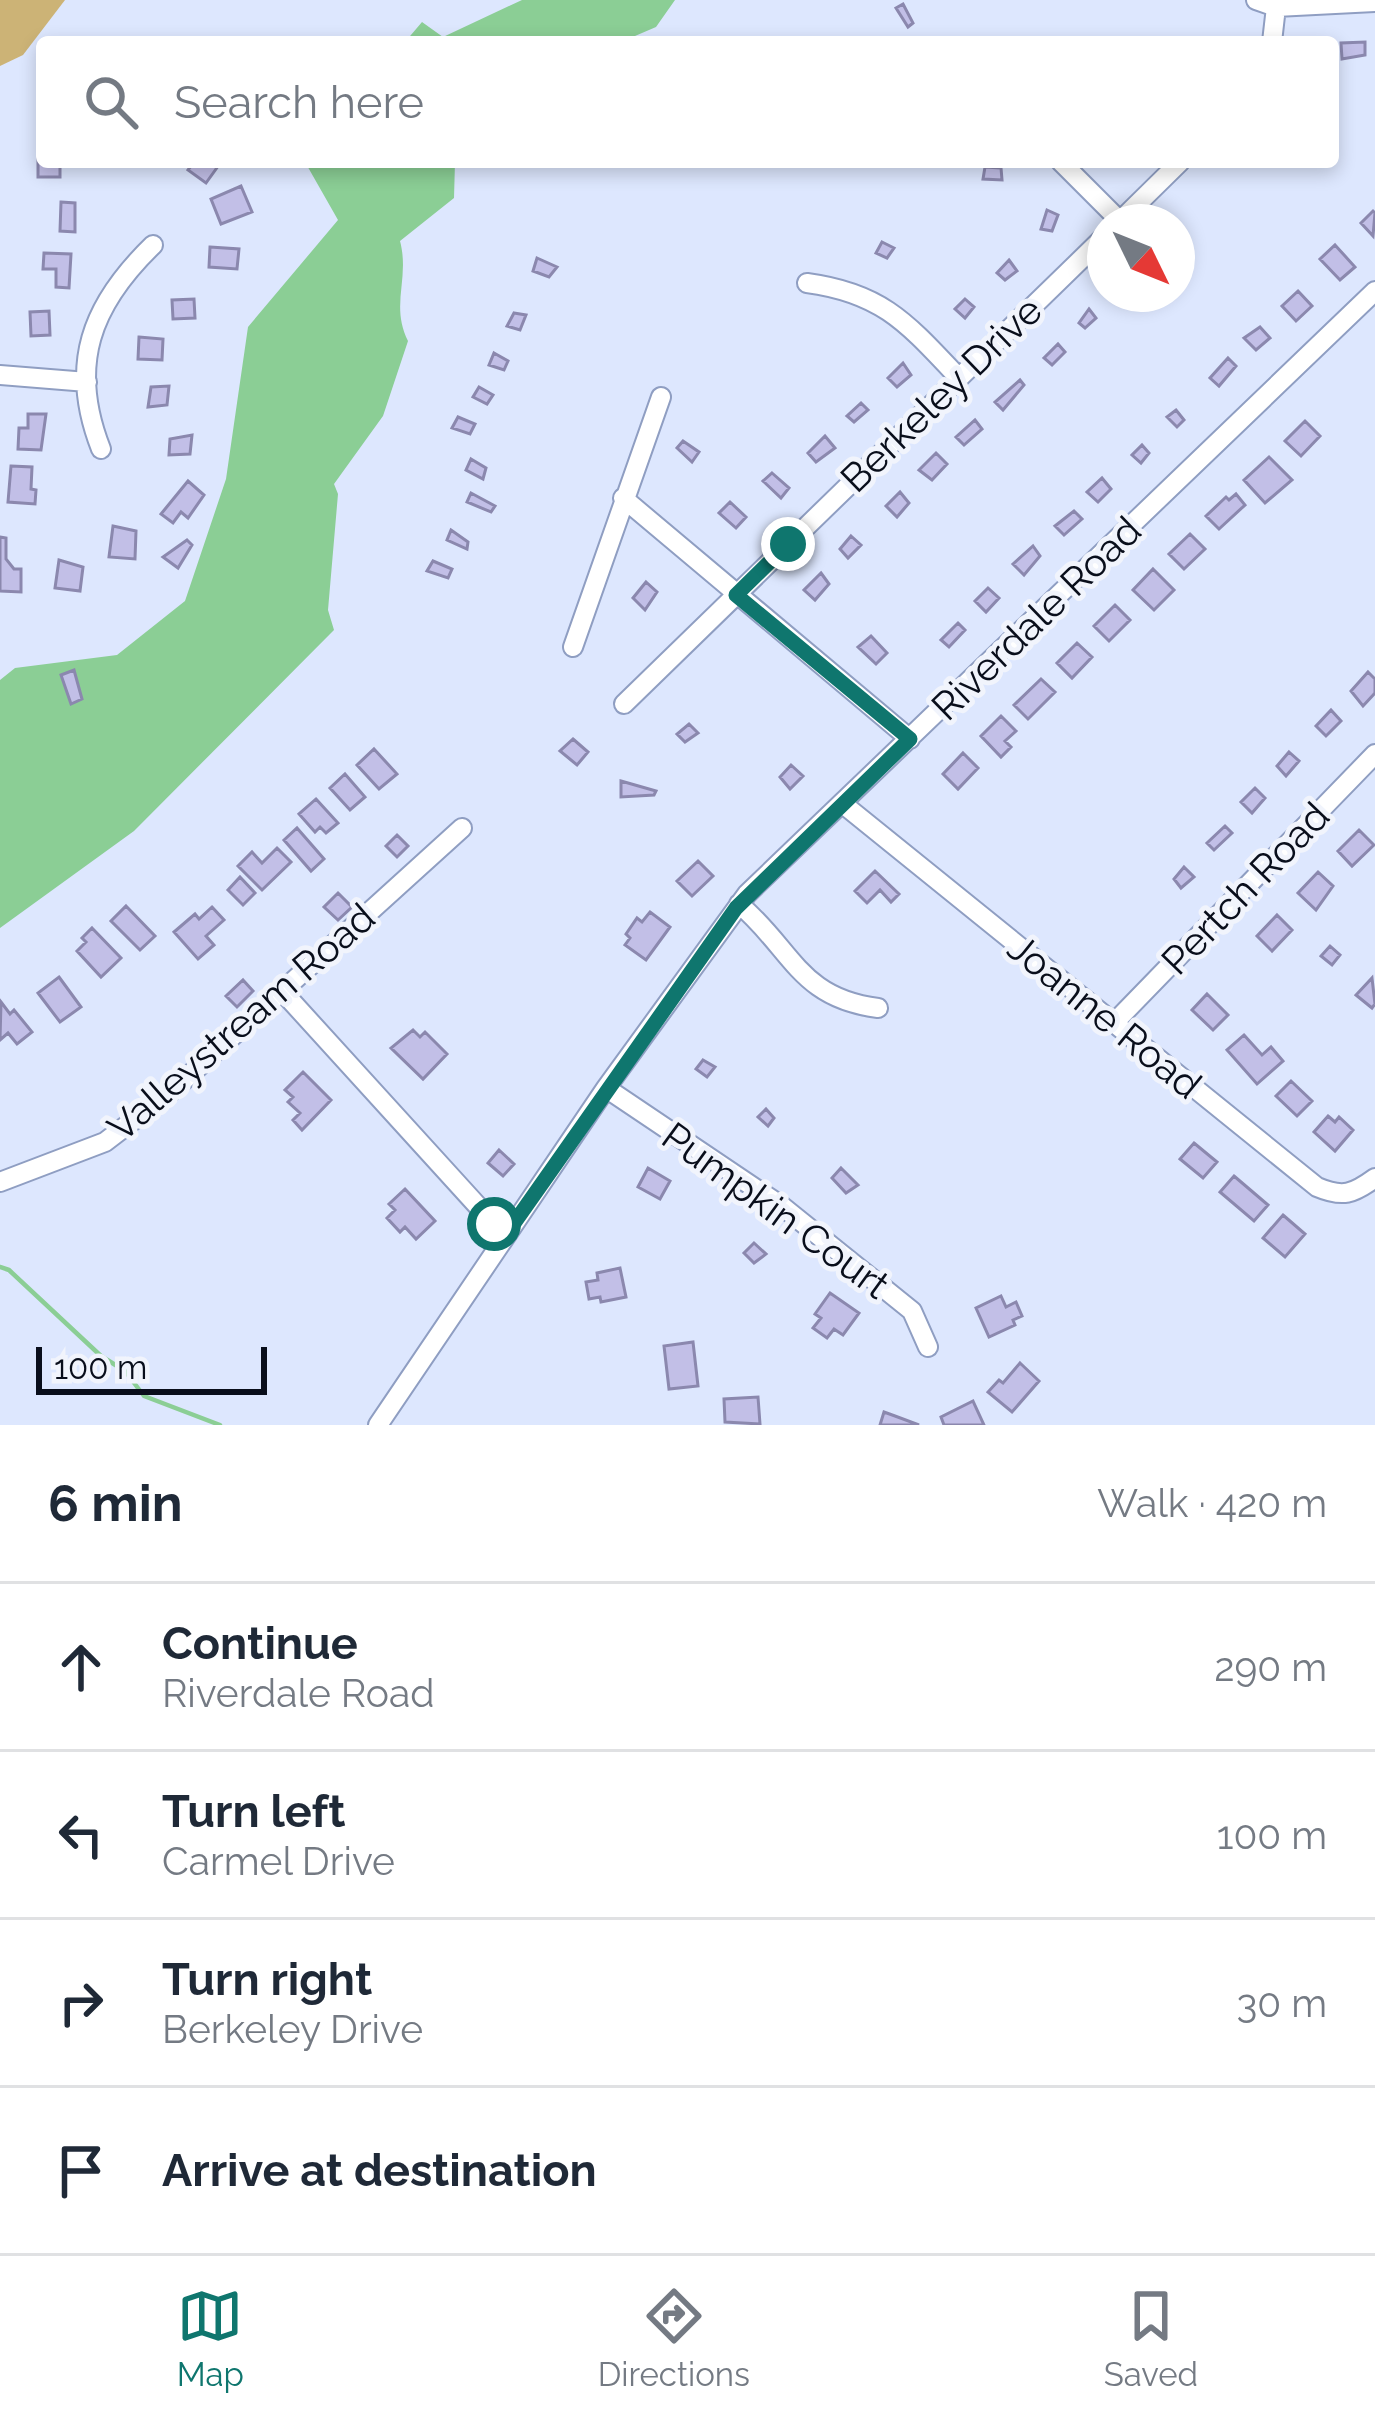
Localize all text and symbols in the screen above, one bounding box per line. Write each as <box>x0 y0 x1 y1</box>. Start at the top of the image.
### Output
search box <box>36 36 1339 168</box>
icon: search <box>78 69 144 135</box>
text: Search here <box>174 76 424 129</box>
north arrow <box>1087 204 1195 312</box>
street label: Berkeley Drive <box>831 287 1051 501</box>
street label: Riverdale Road <box>922 507 1150 729</box>
route end <box>761 517 815 571</box>
street label: Pertch Road <box>1152 793 1338 983</box>
street label: Valleystream Road <box>98 894 384 1150</box>
street label: Joanne Road <box>999 924 1211 1108</box>
street label: Pumpkin Court <box>654 1112 898 1308</box>
route start <box>467 1197 521 1251</box>
scale bar <box>36 1341 267 1394</box>
text: 100 m <box>54 1348 147 1387</box>
text: 6 min <box>48 1473 183 1533</box>
text: Walk · 420 m <box>1097 1480 1327 1526</box>
text: Continue <box>162 1617 358 1670</box>
icon: ahead <box>48 1634 114 1700</box>
text: 290 m <box>1214 1644 1327 1690</box>
text: Riverdale Road <box>162 1670 434 1716</box>
text: Turn left <box>162 1785 345 1838</box>
icon: left <box>48 1802 114 1868</box>
text: 100 m <box>1217 1812 1327 1858</box>
text: Carmel Drive <box>162 1838 395 1884</box>
text: Turn right <box>162 1953 372 2006</box>
icon: right <box>48 1970 114 2036</box>
text: 30 m <box>1237 1980 1327 2026</box>
text: Berkeley Drive <box>162 2006 423 2052</box>
icon: arrive <box>48 2138 114 2204</box>
text: Arrive at destination <box>162 2144 597 2197</box>
tab: Map <box>177 2283 244 2394</box>
tab: Directions <box>598 2283 750 2394</box>
tab: Saved <box>1104 2283 1198 2394</box>

